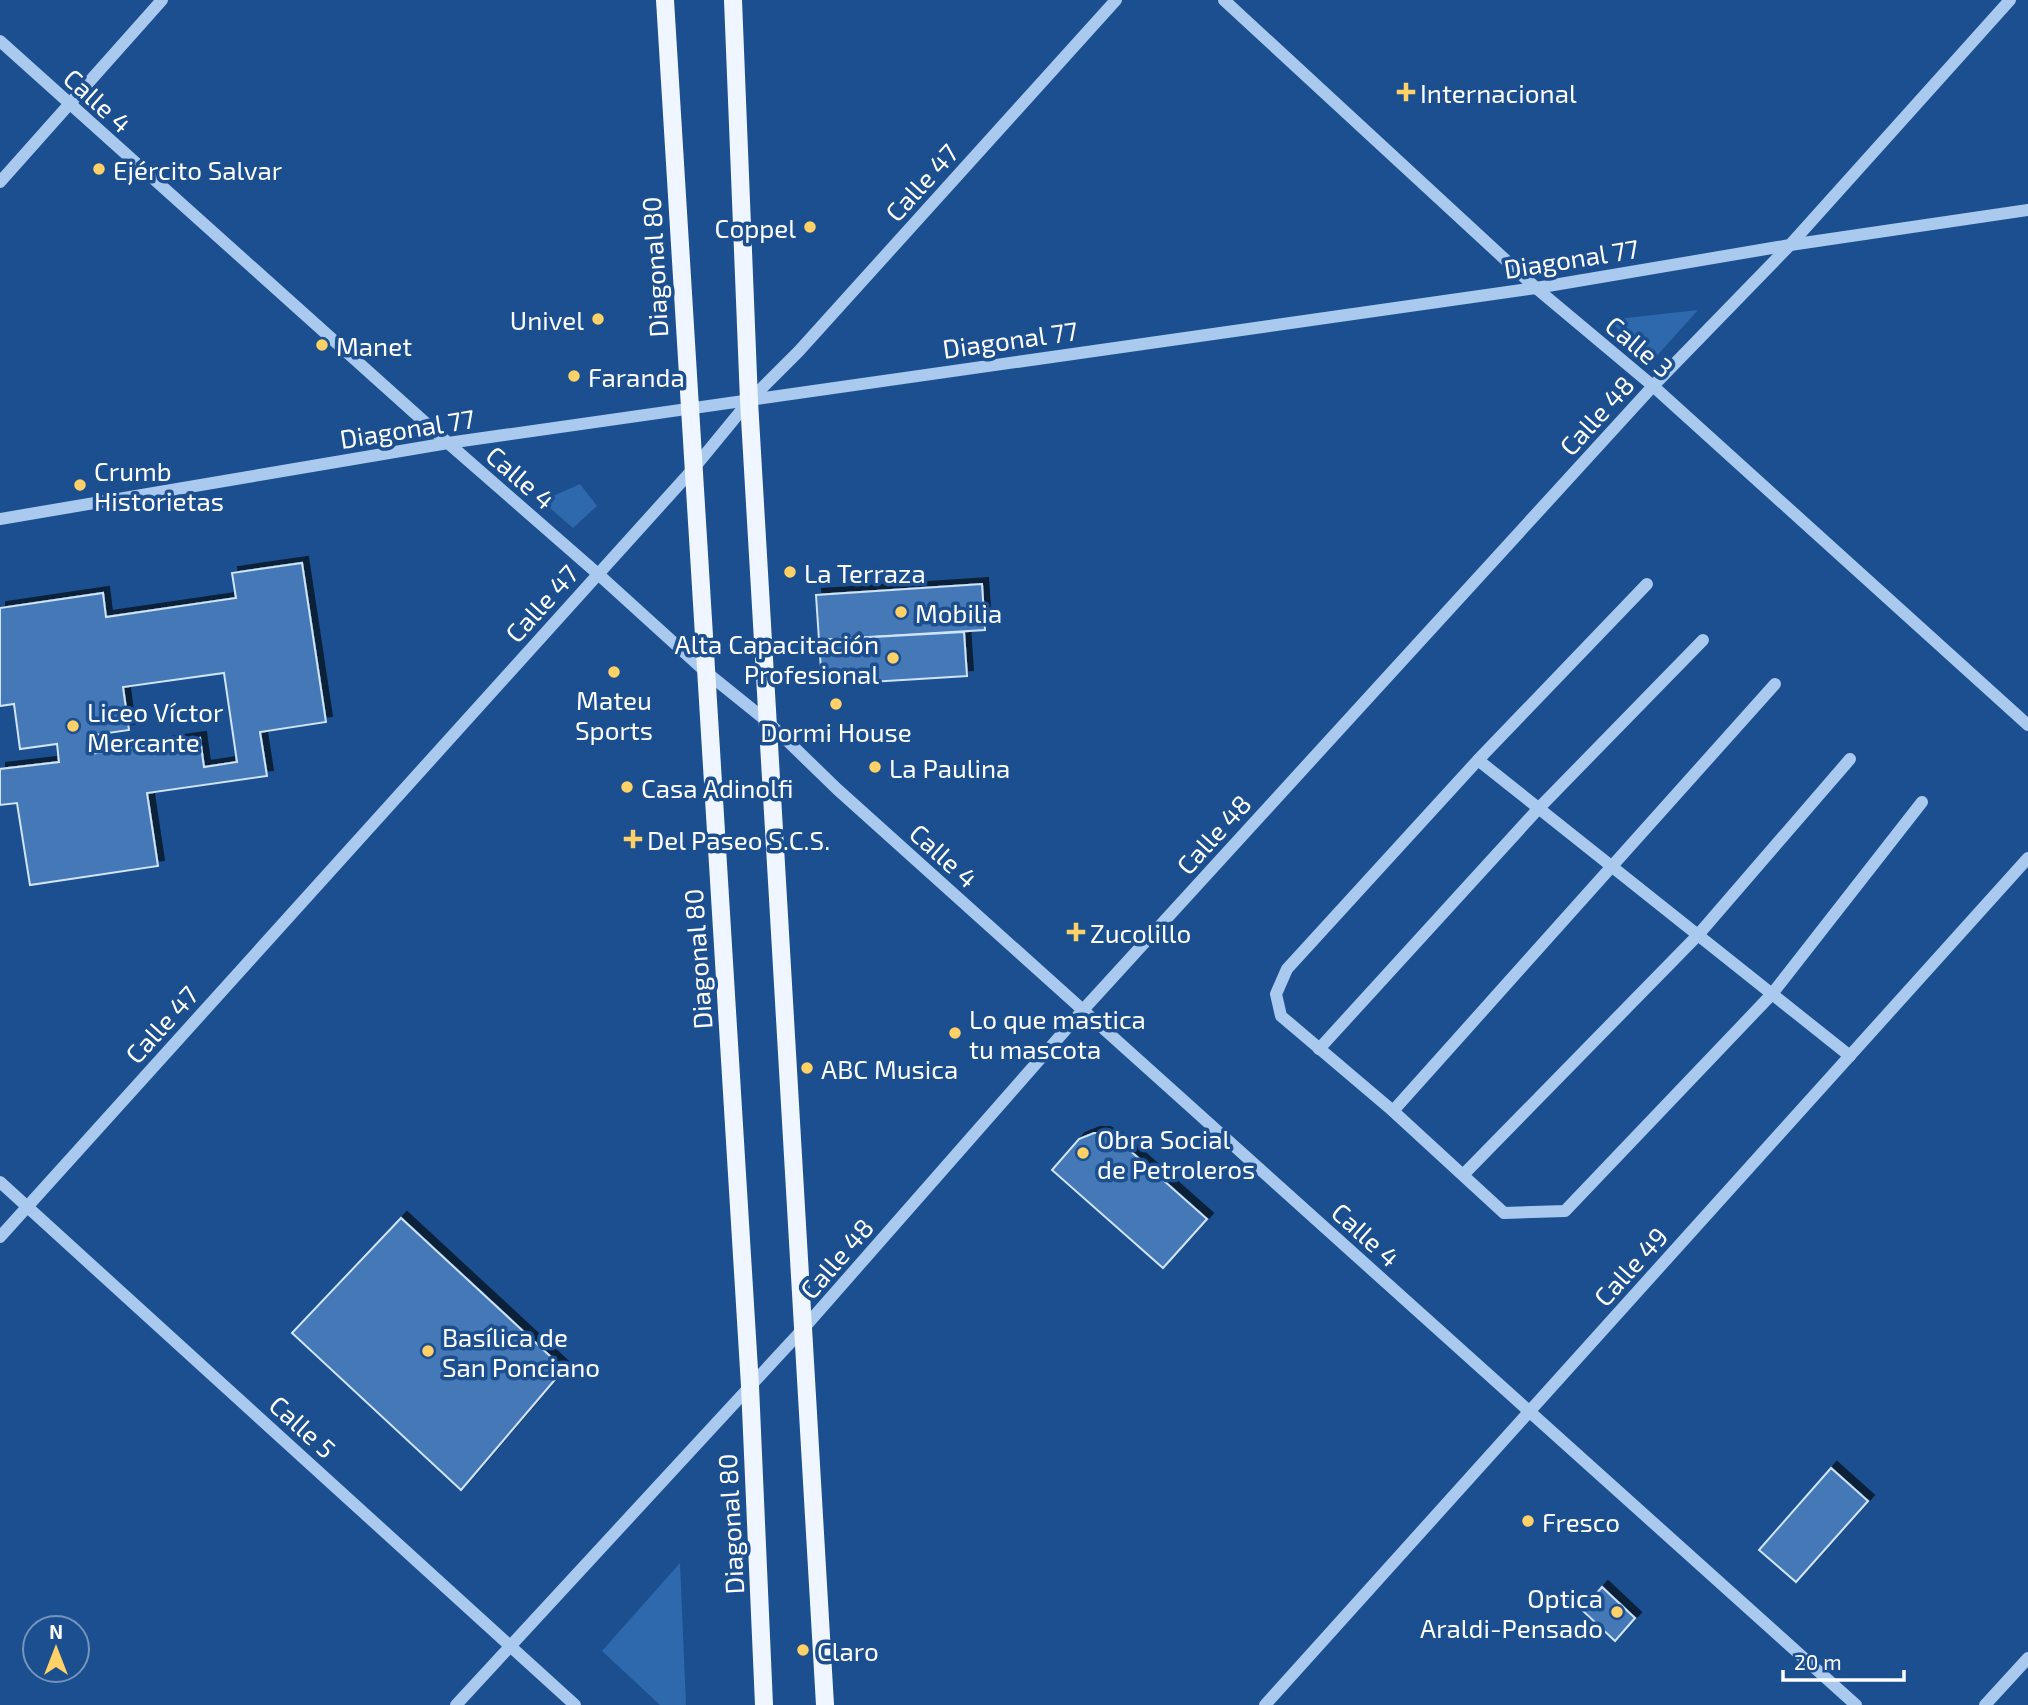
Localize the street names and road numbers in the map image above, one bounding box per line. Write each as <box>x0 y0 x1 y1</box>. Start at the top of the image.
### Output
street label: Calle 4 <box>58 62 138 138</box>
street label: Calle 47 <box>878 137 964 227</box>
street label: Diagonal 80 <box>635 196 673 338</box>
street label: Diagonal 77 <box>1501 232 1641 284</box>
street label: Calle 3 <box>1600 309 1680 383</box>
street label: Diagonal 77 <box>940 314 1080 364</box>
street label: Calle 48 <box>1552 369 1640 461</box>
street label: Diagonal 77 <box>337 402 477 454</box>
street label: Calle 4 <box>481 439 561 515</box>
street label: Calle 47 <box>498 558 584 648</box>
street label: Calle 48 <box>1169 788 1257 880</box>
street label: Calle 4 <box>904 817 984 893</box>
street label: Diagonal 80 <box>677 888 717 1030</box>
street label: Calle 47 <box>118 979 204 1069</box>
street label: Calle 4 <box>1326 1196 1406 1272</box>
street label: Calle 48 <box>793 1212 879 1304</box>
street label: Calle 49 <box>1587 1220 1673 1312</box>
street label: Calle 5 <box>264 1388 342 1464</box>
street label: Diagonal 80 <box>711 1453 749 1595</box>

